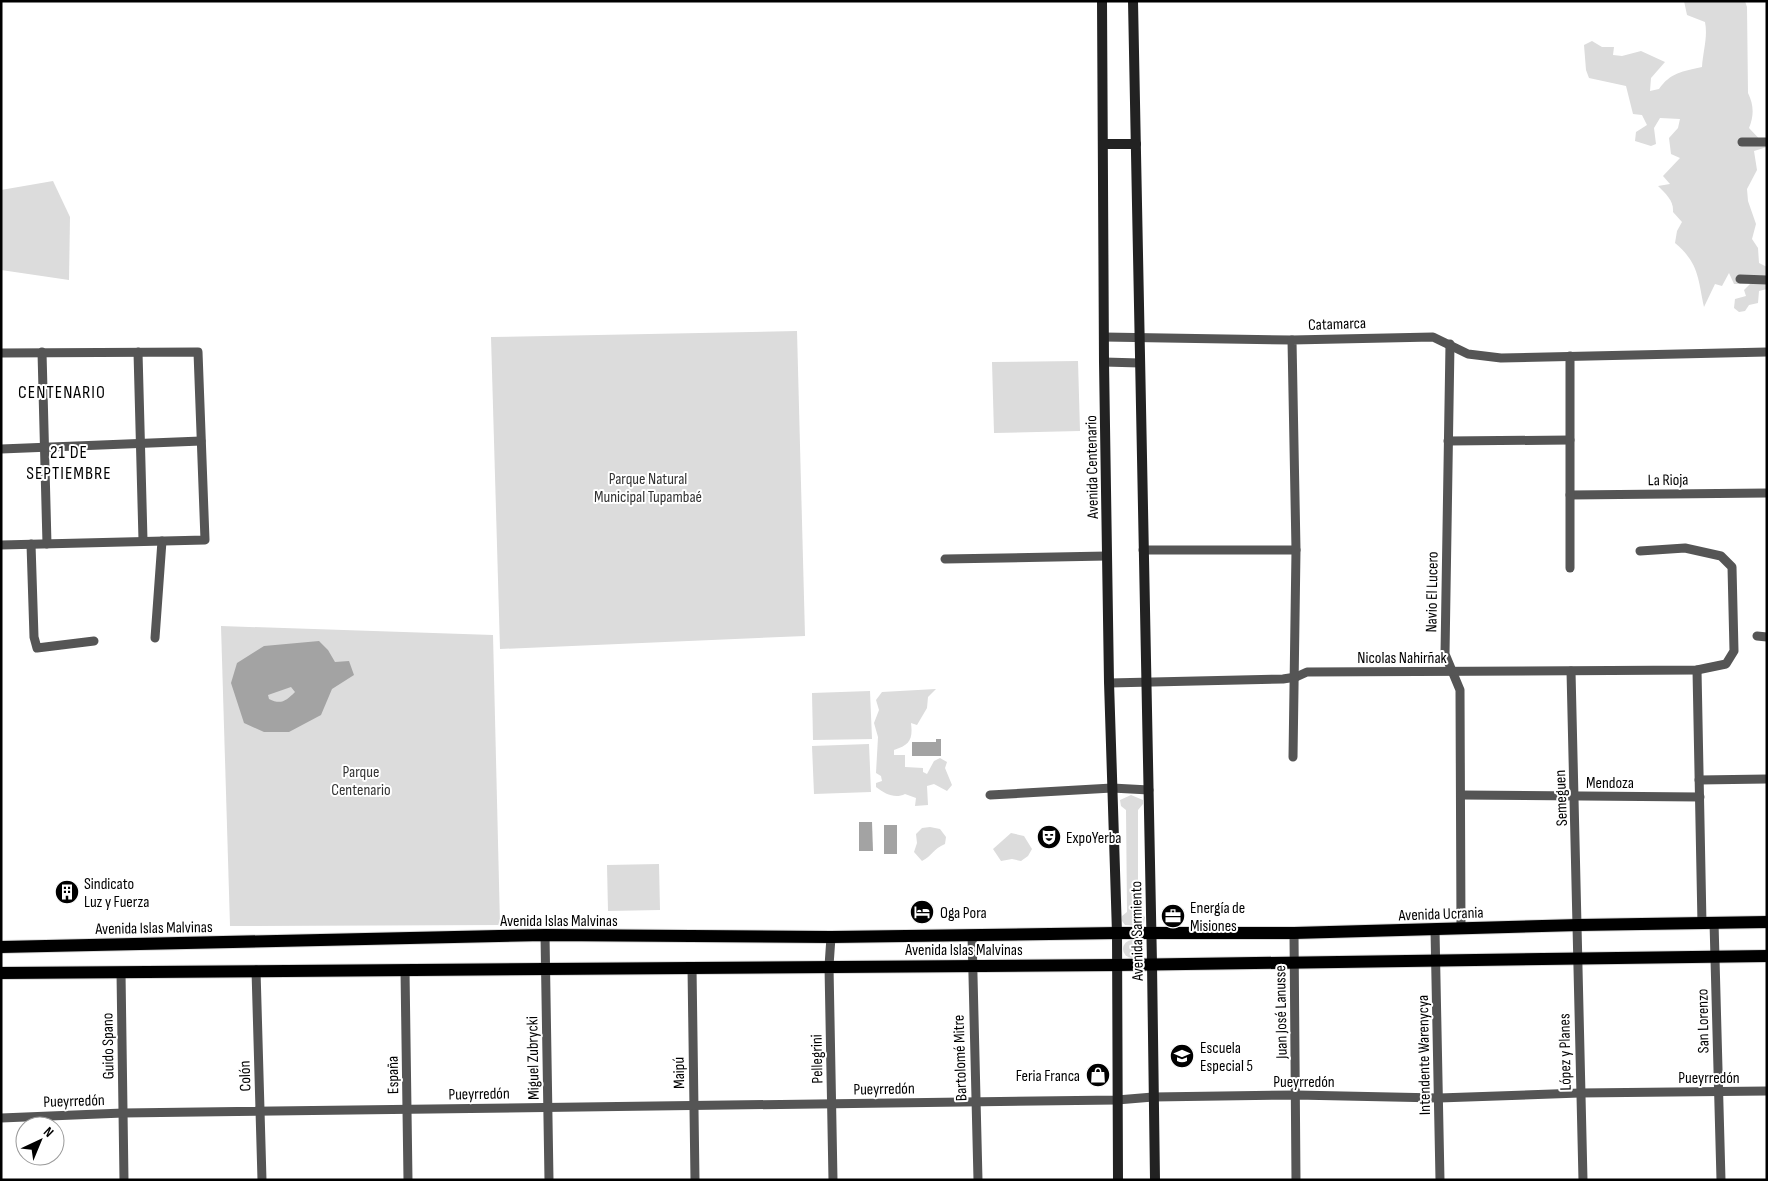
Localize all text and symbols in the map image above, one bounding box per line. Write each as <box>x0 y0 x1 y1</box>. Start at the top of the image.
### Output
street label: Catamarca <box>1308 314 1366 335</box>
district label: CENTENARIO <box>18 382 106 403</box>
street label: Avenida Centenario <box>1082 415 1103 520</box>
district label: 21 DE SEPTIEMBRE <box>26 442 112 484</box>
park label: Parque Natural Municipal Tupambaé <box>594 470 702 507</box>
street label: La Rioja <box>1648 471 1689 490</box>
street label: Navio El Lucero <box>1422 551 1443 633</box>
street label: Nicolas Nahirñak <box>1357 649 1447 668</box>
park label: Parque Centenario <box>331 763 391 800</box>
street label: Semeguen <box>1551 769 1572 826</box>
street label: Mendoza <box>1586 774 1634 793</box>
theatre icon: ExpoYerba <box>1036 824 1062 850</box>
place label: ExpoYerba <box>1066 829 1122 848</box>
place label: Sindicato Luz y Fuerza <box>84 875 149 912</box>
building icon: Sindicato Luz y Fuerza <box>54 879 80 905</box>
street label: Avenida Sarmiento <box>1127 881 1148 982</box>
hotel icon: Oga Pora <box>909 899 935 925</box>
place label: Energía de Misiones <box>1190 899 1245 936</box>
office icon: Energía de Misiones <box>1160 903 1186 929</box>
place label: Oga Pora <box>940 904 987 923</box>
street label: Avenida Ucrania <box>1397 904 1484 926</box>
street label: Avenida Islas Malvinas <box>499 912 618 931</box>
street label: Avenida Islas Malvinas <box>94 918 213 939</box>
street label: Avenida Islas Malvinas <box>904 941 1023 960</box>
street label: Juan José Lanusse <box>1271 965 1292 1060</box>
street label: San Lorenzo <box>1693 989 1714 1053</box>
street label: Intendente Warenycya <box>1414 995 1435 1115</box>
street label: Guido Spano <box>98 1012 119 1079</box>
street label: López y Planes <box>1555 1013 1576 1091</box>
street label: Bartolomé Mitre <box>949 1014 972 1102</box>
street label: Miguel Zubrycki <box>523 1016 544 1100</box>
street label: Pellegrini <box>808 1034 827 1084</box>
place label: Escuela Especial 5 <box>1200 1039 1253 1076</box>
school or university icon: Escuela Especial 5 <box>1169 1043 1195 1069</box>
street label: España <box>384 1056 403 1094</box>
street label: Maipú <box>670 1057 689 1089</box>
street label: Colón <box>235 1060 256 1092</box>
shop icon: Feria Franca <box>1085 1062 1111 1088</box>
place label: Feria Franca <box>1016 1067 1080 1086</box>
street label: Pueyrredón <box>1678 1069 1740 1088</box>
street label: Pueyrredón <box>1273 1073 1335 1092</box>
street label: Pueyrredón <box>853 1079 915 1100</box>
street label: Pueyrredón <box>448 1084 510 1105</box>
street label: Pueyrredón <box>43 1091 105 1112</box>
north arrow <box>15 1116 65 1166</box>
text: N <box>40 1123 57 1141</box>

